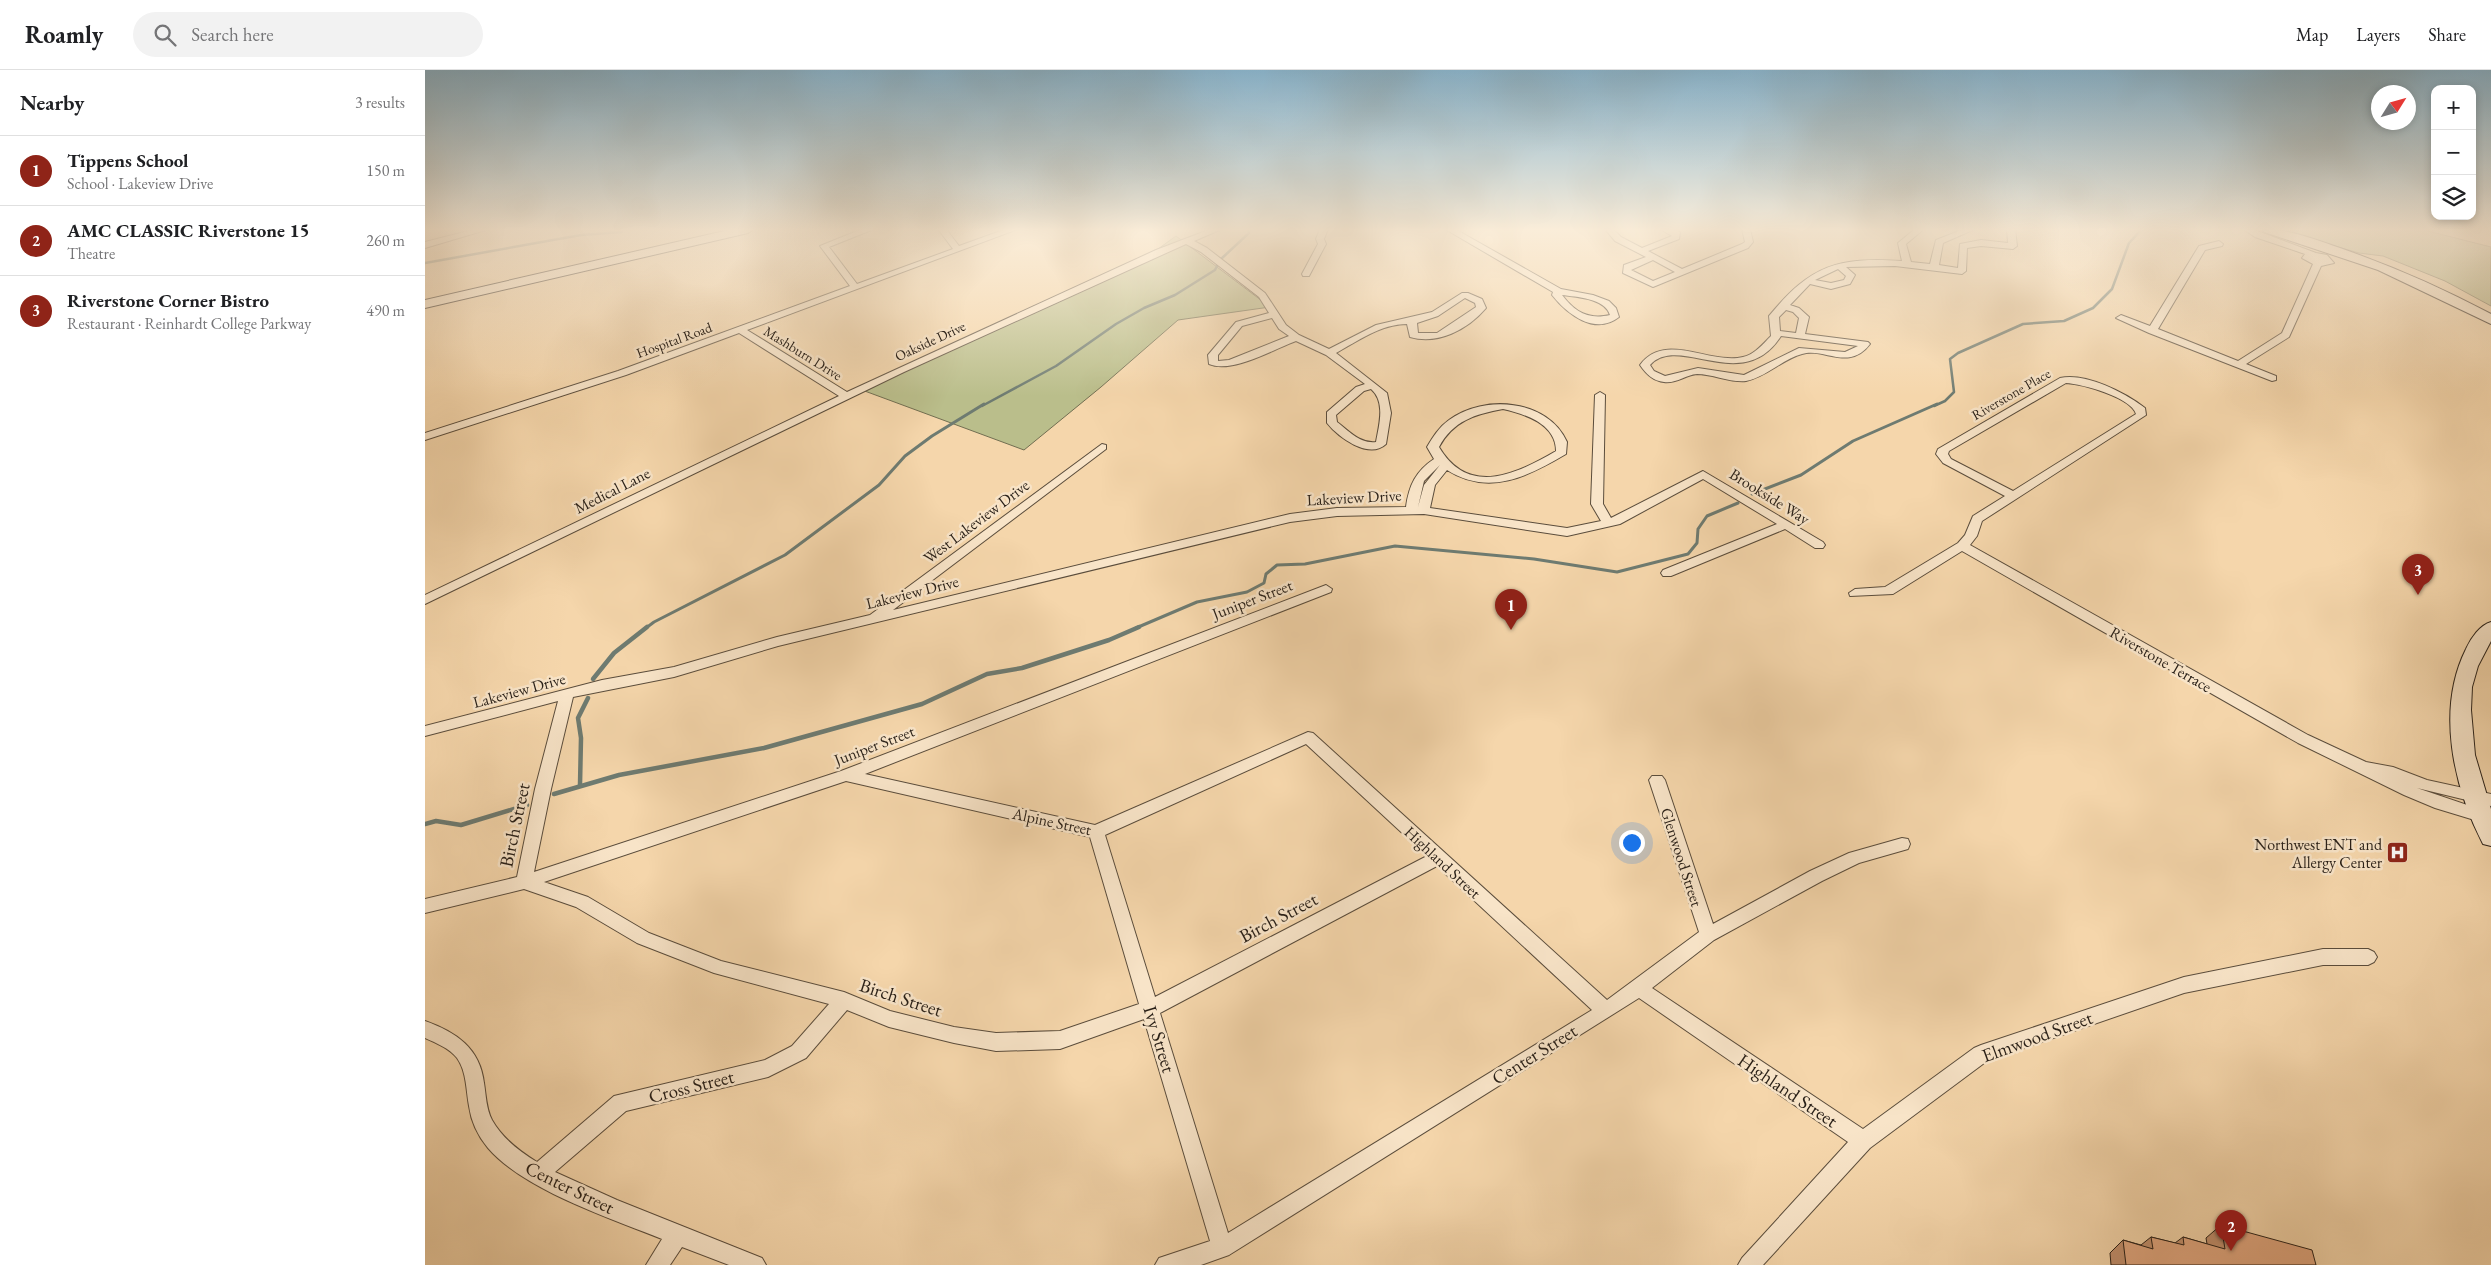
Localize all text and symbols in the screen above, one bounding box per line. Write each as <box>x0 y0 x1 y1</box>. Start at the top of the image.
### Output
search box <box>133 12 483 57</box>
text: Roamly <box>25 19 103 50</box>
icon: search <box>151 21 179 49</box>
text: Search here <box>191 22 274 47</box>
text: Map <box>2296 23 2328 46</box>
text: Layers <box>2356 23 2400 46</box>
text: Share <box>2428 23 2466 46</box>
north arrow <box>2371 85 2416 130</box>
map controls <box>2431 85 2476 220</box>
button: + <box>2431 85 2476 130</box>
text: Nearby <box>20 89 84 116</box>
text: 3 results <box>355 92 405 113</box>
button: − <box>2431 130 2476 175</box>
text: Tippens School <box>67 148 189 173</box>
text: 1 <box>32 160 40 181</box>
text: 150 m <box>366 160 405 181</box>
text: School · Lakeview Drive <box>67 173 213 194</box>
button: layers <box>2431 175 2476 220</box>
text: AMC CLASSIC Riverstone 15 <box>67 218 310 243</box>
text: 2 <box>32 230 40 251</box>
text: 260 m <box>366 230 405 251</box>
text: Theatre <box>67 243 115 264</box>
text: Riverstone Corner Bistro <box>67 288 269 313</box>
text: 3 <box>32 300 40 321</box>
text: 490 m <box>366 300 405 321</box>
text: Restaurant · Reinhardt College Parkway <box>67 313 311 334</box>
street label: Oakside Drive <box>892 317 969 365</box>
street label: Hospital Road <box>634 318 715 362</box>
street label: Mashburn Drive <box>760 322 846 385</box>
street label: Riverstone Place <box>1968 364 2054 424</box>
street label: Medical Lane <box>571 462 654 518</box>
street label: Brookside Way <box>1726 463 1815 530</box>
street label: West Lakeview Drive <box>919 475 1034 568</box>
street label: Lakeview Drive <box>1306 485 1402 510</box>
pin: 3 <box>2402 554 2434 595</box>
street label: Lakeview Drive <box>863 571 961 614</box>
street label: Juniper Street <box>1207 575 1295 625</box>
pin: 1 <box>1495 589 1527 630</box>
street label: Riverstone Terrace <box>2106 622 2215 697</box>
street label: Lakeview Drive <box>471 668 568 713</box>
street label: Juniper Street <box>829 721 917 771</box>
street label: Birch Street <box>493 781 536 869</box>
street label: Alpine Street <box>1010 803 1093 840</box>
street label: Glenwood Street <box>1656 805 1707 909</box>
street label: Highland Street <box>1400 822 1485 903</box>
your location <box>1619 830 1645 856</box>
place label: Northwest ENT and Allergy Center <box>2254 834 2383 873</box>
hospital icon: Northwest ENT and Allergy Center <box>2386 841 2410 865</box>
street label: Birch Street <box>1235 886 1322 948</box>
street label: Birch Street <box>856 972 945 1023</box>
street label: Ivy Street <box>1138 1003 1182 1076</box>
street label: Elmwood Street <box>1978 1005 2096 1068</box>
street label: Center Street <box>1487 1018 1582 1091</box>
street label: Highland Street <box>1733 1048 1843 1133</box>
street label: Cross Street <box>646 1064 736 1109</box>
street label: Center Street <box>521 1155 619 1220</box>
pin: 2 <box>2215 1210 2247 1251</box>

